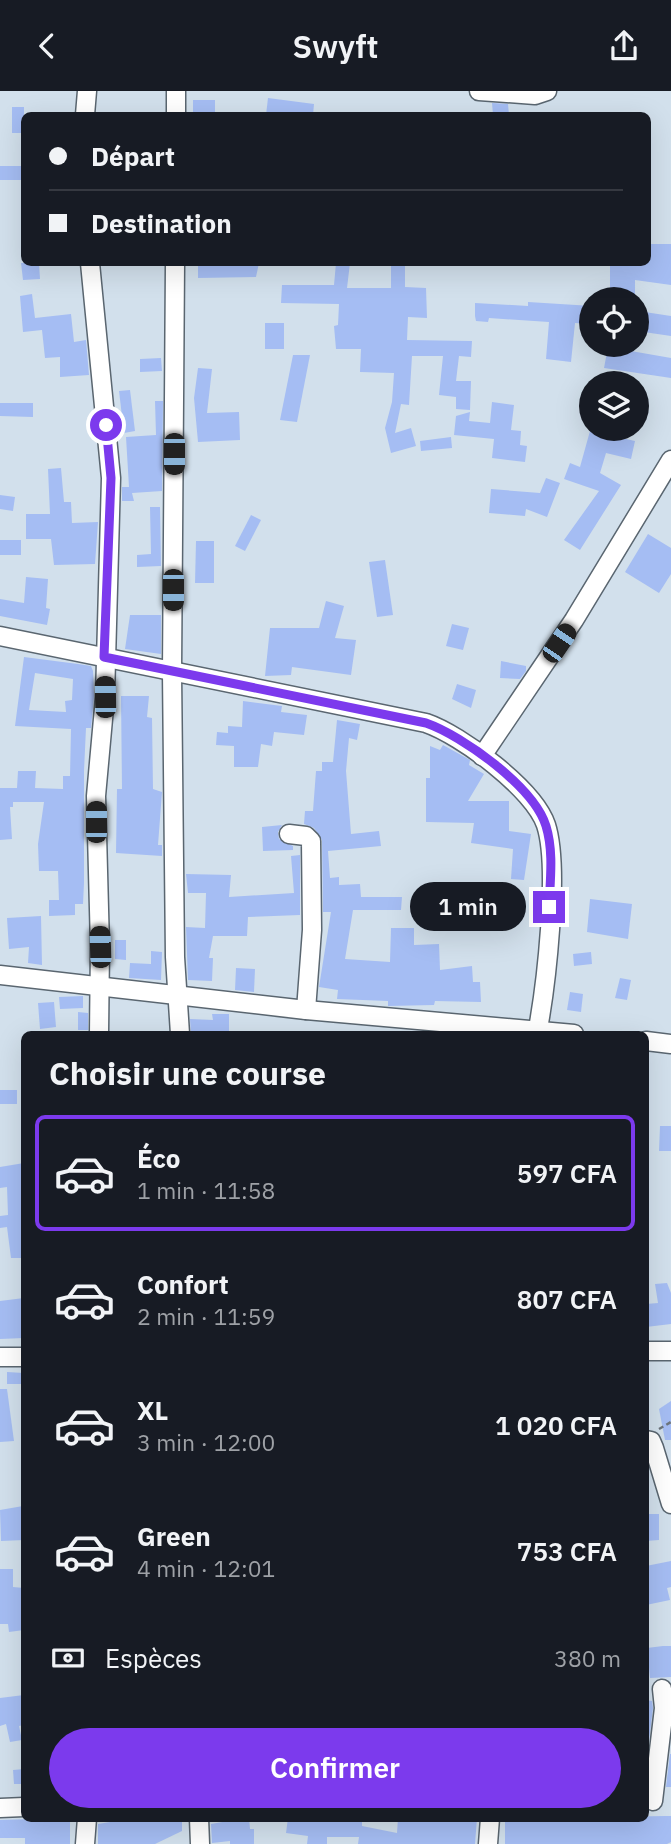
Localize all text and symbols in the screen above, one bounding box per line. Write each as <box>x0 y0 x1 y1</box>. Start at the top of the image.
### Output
text: Swyft <box>293 25 378 67</box>
icon: back <box>28 27 66 65</box>
icon: share <box>605 27 643 65</box>
text: Départ <box>91 139 175 173</box>
text: Destination <box>91 206 232 240</box>
map controls <box>579 287 649 441</box>
button: locate <box>579 287 649 357</box>
button: layers <box>579 371 649 441</box>
route start <box>90 409 122 441</box>
car <box>164 433 185 475</box>
car <box>163 569 184 611</box>
car <box>539 620 580 666</box>
car <box>95 676 116 718</box>
car <box>86 801 107 843</box>
callout: 1 min <box>409 883 524 931</box>
text: 1 min <box>438 891 498 921</box>
route end <box>533 891 565 923</box>
car <box>89 926 112 968</box>
text: Choisir une course <box>49 1052 326 1094</box>
text: Éco <box>137 1141 181 1175</box>
icon: car <box>53 1142 116 1205</box>
text: 597 CFA <box>517 1156 617 1190</box>
text: 1 min · 11:58 <box>137 1175 275 1205</box>
text: Confort <box>137 1267 229 1301</box>
icon: car <box>53 1268 116 1331</box>
text: 807 CFA <box>517 1282 617 1316</box>
text: 2 min · 11:59 <box>137 1301 275 1331</box>
text: XL <box>137 1393 168 1427</box>
icon: car <box>53 1394 116 1457</box>
text: 1 020 CFA <box>495 1408 617 1442</box>
text: 3 min · 12:00 <box>137 1427 275 1457</box>
text: Green <box>137 1519 211 1553</box>
icon: car <box>53 1520 116 1583</box>
text: 753 CFA <box>517 1534 617 1568</box>
text: 4 min · 12:01 <box>137 1553 275 1583</box>
icon: cash <box>49 1639 87 1677</box>
text: Espèces <box>105 1641 202 1675</box>
text: 380 m <box>554 1643 621 1673</box>
button: Confirmer <box>49 1728 621 1808</box>

